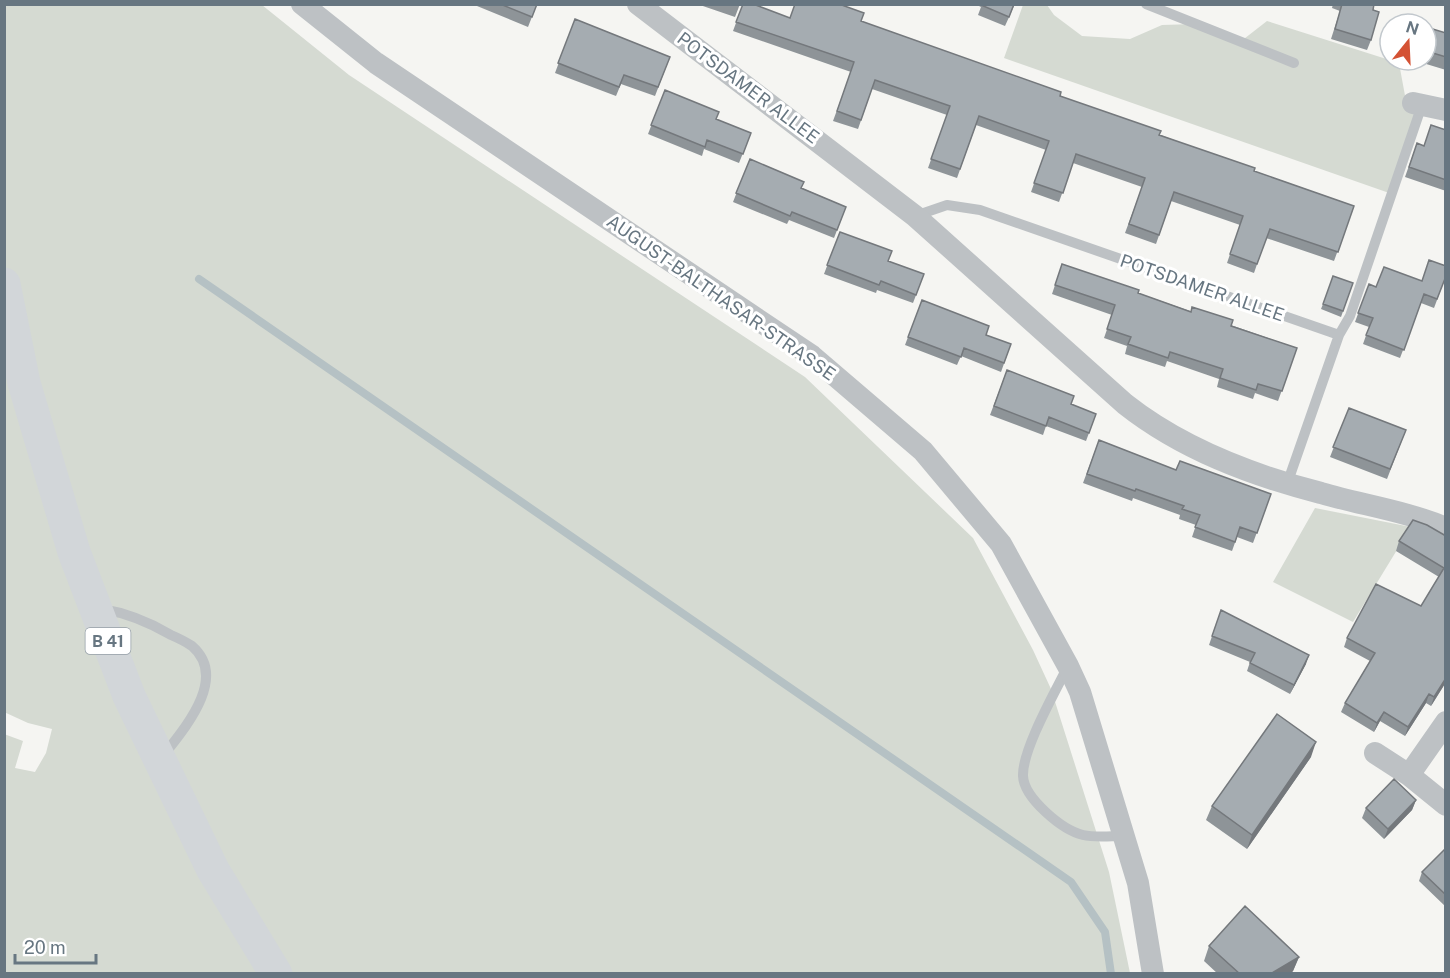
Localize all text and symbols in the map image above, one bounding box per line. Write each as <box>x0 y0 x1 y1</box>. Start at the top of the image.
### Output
north arrow <box>1378 12 1438 72</box>
text: N <box>1404 17 1421 39</box>
street label: POTSDAMER ALLEE <box>673 27 823 148</box>
street label: AUGUST-BALTHASAR-STRASSE <box>603 210 840 385</box>
street label: POTSDAMER ALLEE <box>1117 250 1287 325</box>
road number: B 41 <box>86 628 130 654</box>
scale bar <box>15 927 96 965</box>
text: 20 m <box>24 937 66 958</box>

